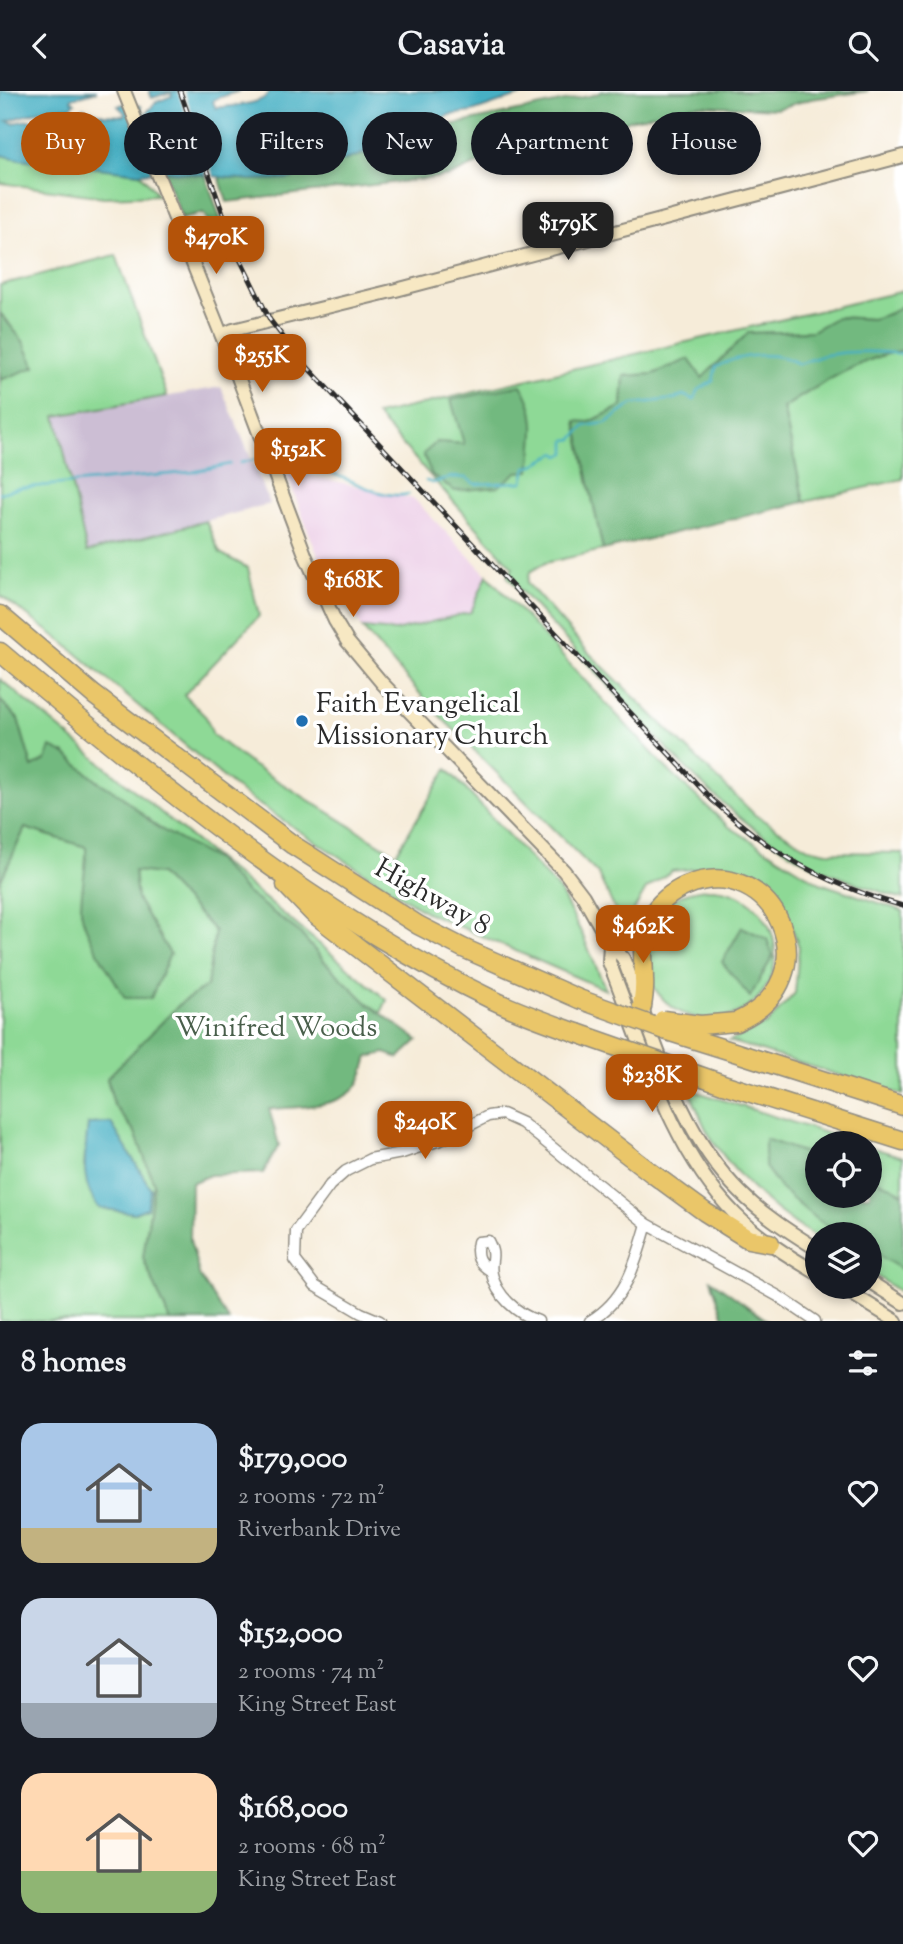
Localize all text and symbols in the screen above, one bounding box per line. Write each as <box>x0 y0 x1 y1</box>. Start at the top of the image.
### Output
text: Casavia <box>398 23 505 69</box>
icon: back <box>21 27 59 65</box>
icon: search <box>844 27 882 65</box>
chip: Buy <box>21 112 110 175</box>
chip: Rent <box>124 112 222 175</box>
chip: Filters <box>236 112 348 175</box>
chip: New <box>362 112 457 175</box>
chip: Apartment <box>471 112 633 175</box>
chip: House <box>647 112 761 175</box>
pin: $179K <box>519 202 617 262</box>
text: $179K <box>539 208 598 241</box>
pin: $470K <box>167 216 265 276</box>
text: $470K <box>184 222 248 255</box>
pin: $255K <box>213 335 311 394</box>
text: $255K <box>234 340 290 373</box>
pin: $152K <box>249 429 347 488</box>
text: $152K <box>270 434 326 467</box>
pin: $168K <box>304 559 402 619</box>
text: $168K <box>323 565 383 598</box>
place label: Faith Evangelical Missionary Church <box>316 685 549 757</box>
marker: Faith Evangelical Missionary Church <box>294 713 310 729</box>
street label: Highway 8 <box>367 850 497 946</box>
pin: $462K <box>594 905 692 965</box>
text: $462K <box>612 911 674 944</box>
park label: Winifred Woods <box>175 1009 377 1049</box>
pin: $238K <box>603 1055 701 1114</box>
text: $238K <box>622 1060 682 1093</box>
pin: $240K <box>376 1101 474 1161</box>
text: $240K <box>393 1107 457 1140</box>
map controls <box>805 1131 882 1299</box>
button: locate <box>805 1131 882 1208</box>
button: layers <box>805 1222 882 1299</box>
text: 8 homes <box>21 1342 126 1385</box>
icon: filters <box>844 1344 882 1382</box>
text: $179,000 <box>238 1438 347 1481</box>
icon: home <box>77 1451 161 1535</box>
icon: heart <box>844 1474 882 1512</box>
text: 2 rooms · 72 m² <box>238 1481 385 1514</box>
text: Riverbank Drive <box>238 1514 401 1547</box>
text: $152,000 <box>238 1613 343 1656</box>
icon: home <box>77 1626 161 1710</box>
icon: heart <box>844 1649 882 1687</box>
text: 2 rooms · 74 m² <box>238 1656 384 1689</box>
text: King Street East <box>238 1689 396 1722</box>
text: $168,000 <box>238 1788 348 1831</box>
icon: home <box>77 1801 161 1885</box>
icon: heart <box>844 1824 882 1862</box>
text: 2 rooms · 68 m² <box>238 1831 386 1864</box>
text: King Street East <box>238 1864 396 1897</box>

